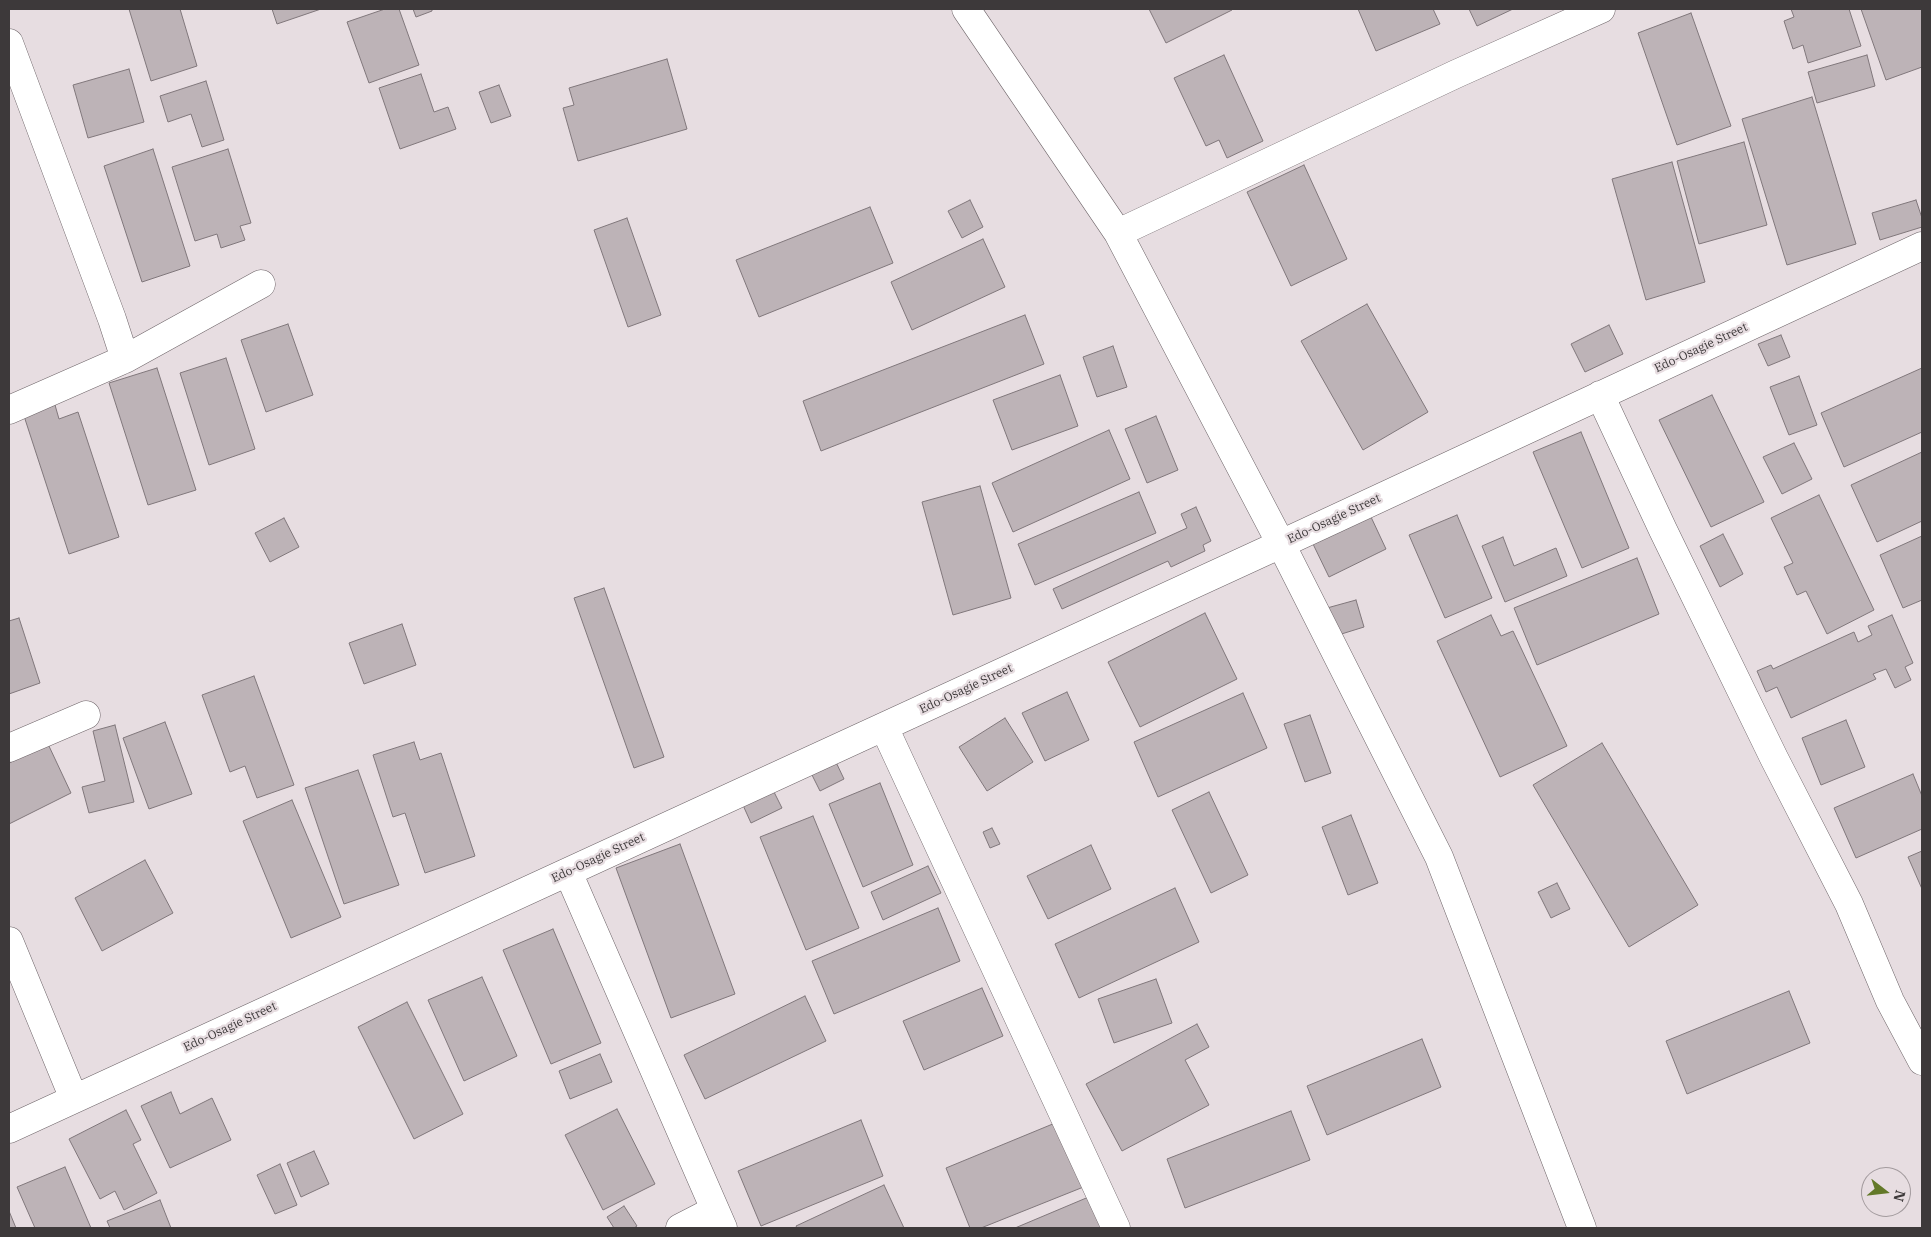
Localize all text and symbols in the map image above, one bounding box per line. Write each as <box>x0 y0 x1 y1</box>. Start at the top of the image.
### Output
street label: Edo-Osagie Street <box>1652 320 1750 376</box>
street label: Edo-Osagie Street <box>1285 491 1383 547</box>
street label: Edo-Osagie Street <box>917 661 1015 717</box>
street label: Edo-Osagie Street <box>549 830 647 886</box>
street label: Edo-Osagie Street <box>181 999 279 1055</box>
north arrow <box>1861 1167 1911 1217</box>
text: N <box>1889 1188 1910 1204</box>

